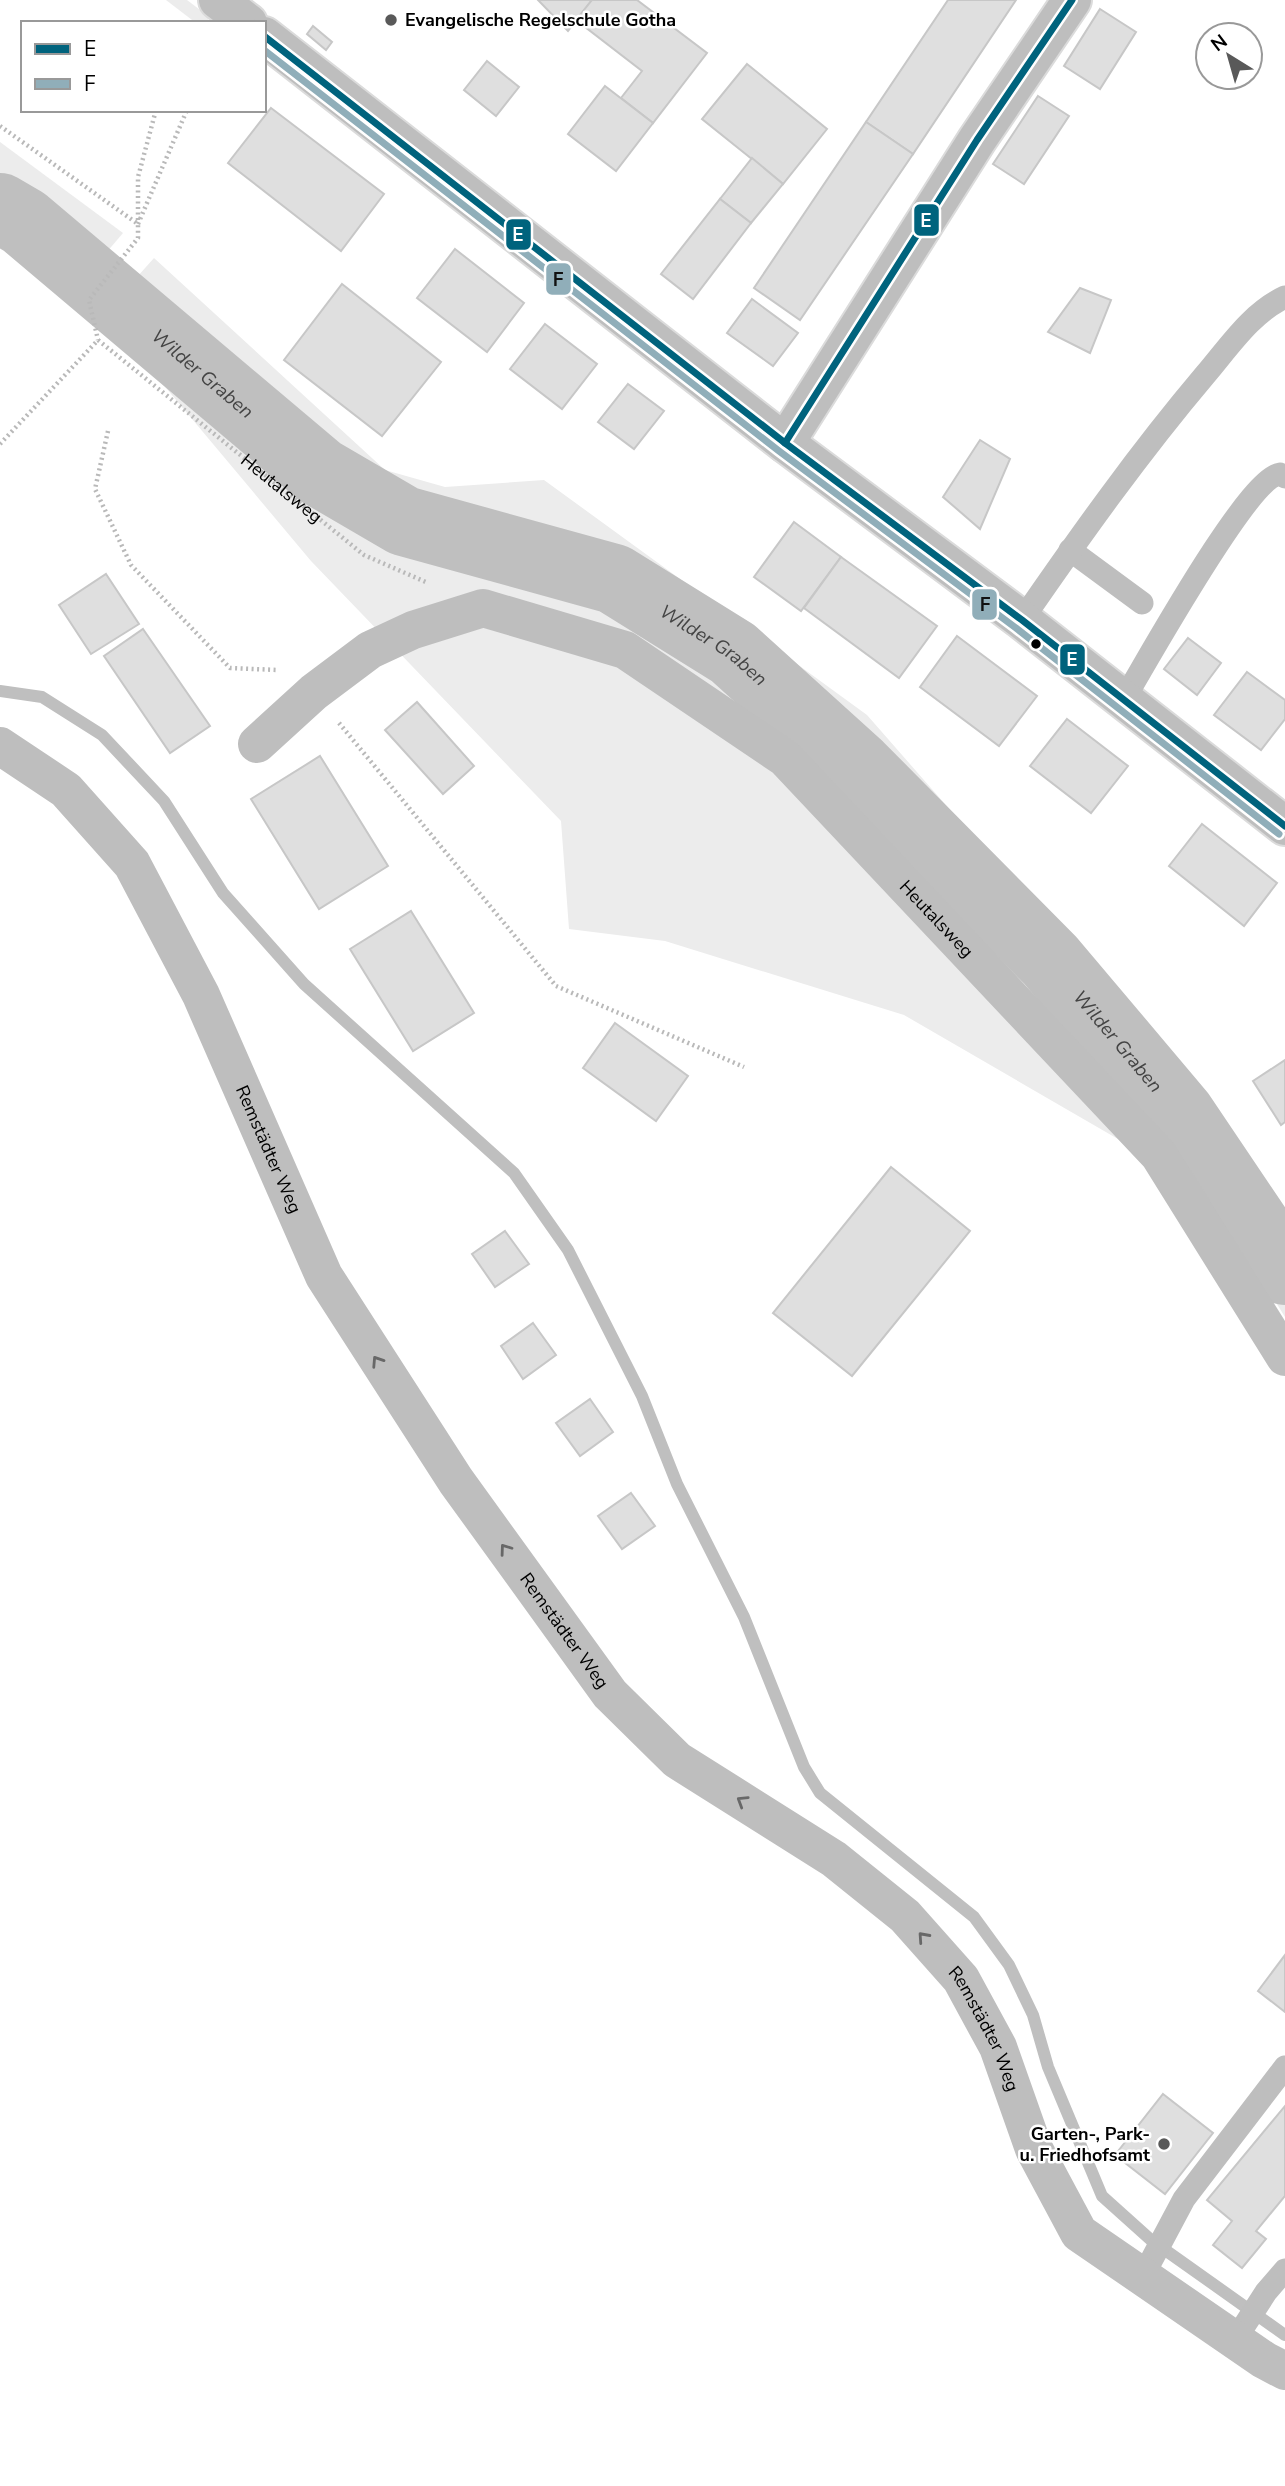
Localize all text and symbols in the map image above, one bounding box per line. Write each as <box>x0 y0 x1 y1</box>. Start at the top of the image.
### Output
place label: Evangelische Regelschule Gotha <box>405 8 676 32</box>
marker: Evangelische Regelschule Gotha <box>383 12 399 28</box>
legend <box>21 21 266 112</box>
north arrow <box>1194 21 1264 91</box>
text: N <box>1206 29 1233 58</box>
text: E <box>84 35 96 63</box>
text: F <box>84 70 96 98</box>
line badge: E <box>913 203 940 237</box>
text: E <box>920 208 932 234</box>
line badge: E <box>505 218 532 251</box>
text: E <box>512 222 524 248</box>
line badge: F <box>545 262 572 296</box>
text: F <box>553 267 564 293</box>
water label: Wilder Graben <box>146 323 259 425</box>
street label: Heutalsweg <box>236 448 327 529</box>
line badge: F <box>971 588 998 621</box>
text: F <box>980 592 991 618</box>
water label: Wilder Graben <box>655 599 773 692</box>
unlabelled marker <box>1029 637 1043 651</box>
line badge: E <box>1059 643 1086 676</box>
text: E <box>1066 647 1078 673</box>
street label: Heutalsweg <box>894 875 979 963</box>
water label: Wilder Graben <box>1067 985 1168 1098</box>
street label: Remstädter Weg <box>230 1081 307 1217</box>
one-way arrow <box>372 1356 385 1369</box>
one-way arrow <box>501 1544 513 1557</box>
street label: Remstädter Weg <box>514 1568 614 1694</box>
one-way arrow <box>737 1796 750 1809</box>
one-way arrow <box>919 1932 931 1945</box>
street label: Remstädter Weg <box>943 1961 1025 2095</box>
place label: Garten-, Park- u. Friedhofsamt <box>1020 2122 1150 2167</box>
marker: Garten-, Park- u. Friedhofsamt <box>1156 2136 1172 2152</box>

